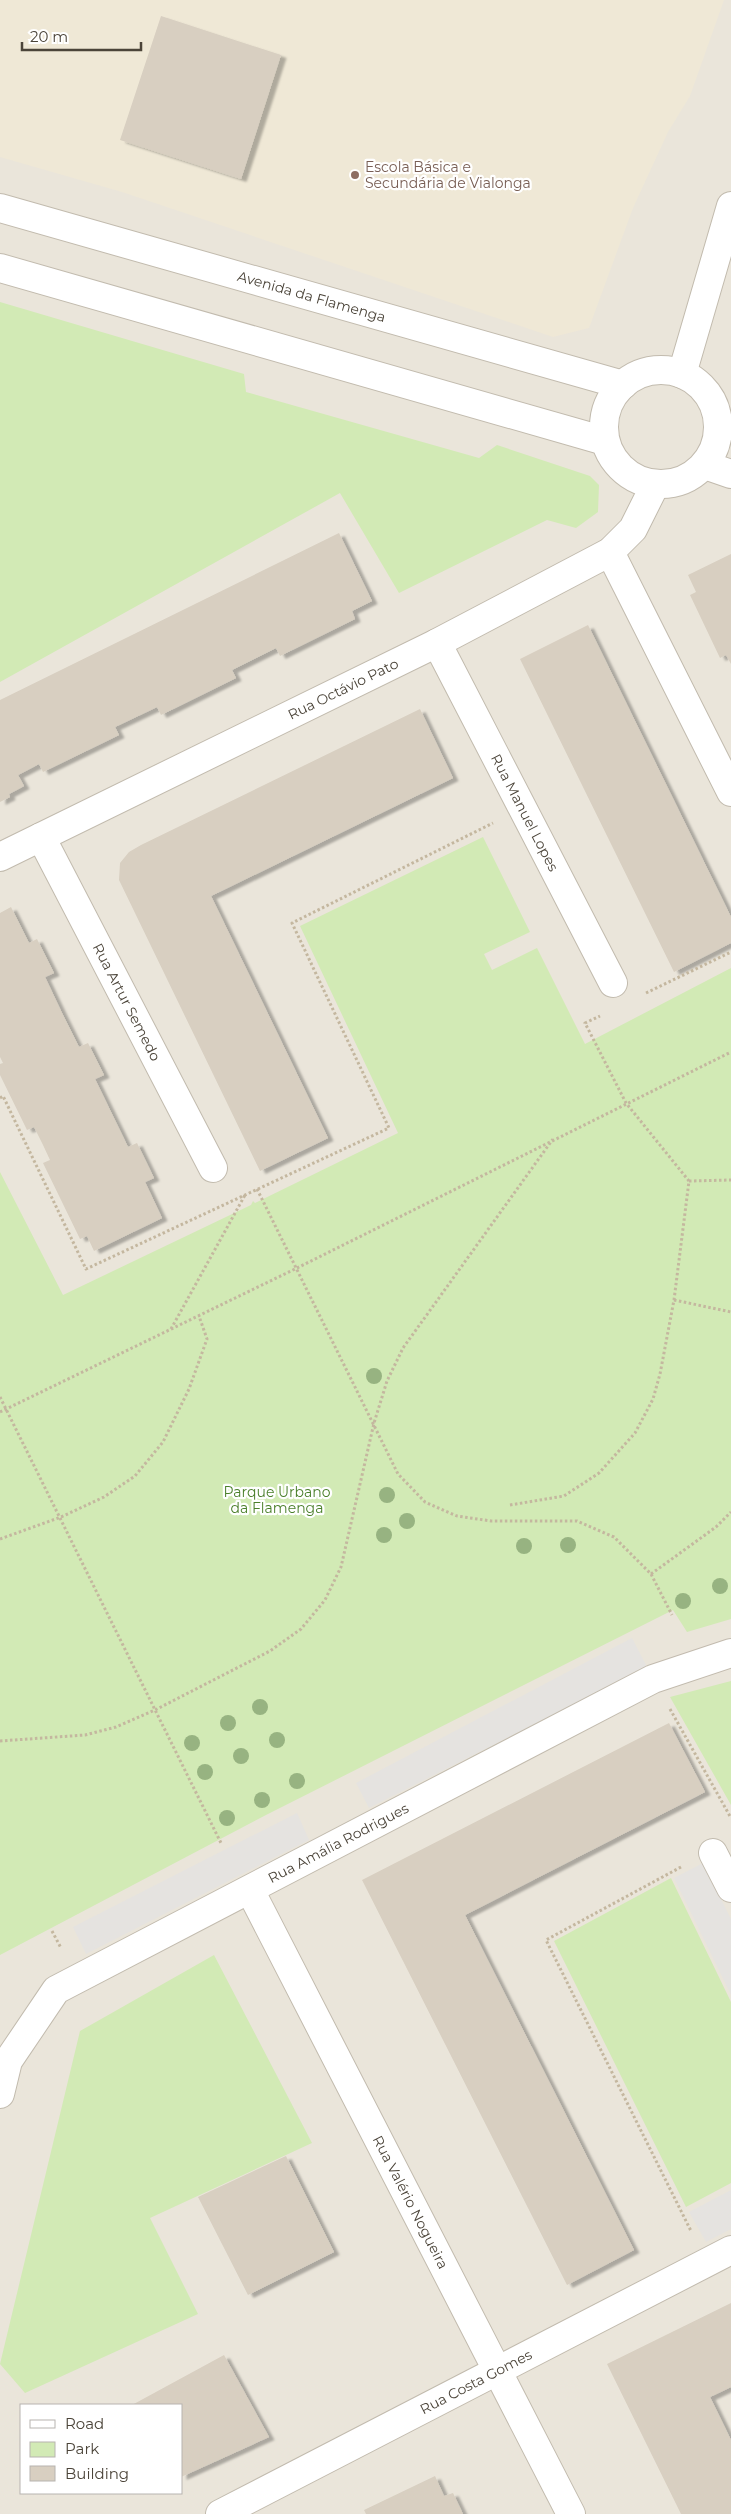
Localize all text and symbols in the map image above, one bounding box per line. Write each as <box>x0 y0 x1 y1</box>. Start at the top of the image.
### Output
scale bar <box>22 20 141 52</box>
text: 20 m <box>30 27 68 46</box>
place label: Escola Básica e Secundária de Vialonga <box>365 158 531 192</box>
marker: Escola Básica e Secundária de Vialonga <box>349 169 361 181</box>
street label: Avenida da Flamenga <box>235 267 388 326</box>
street label: Rua Octávio Pato <box>285 654 402 724</box>
street label: Rua Manuel Lopes <box>487 751 563 874</box>
street label: Rua Artur Semedo <box>89 940 165 1064</box>
park label: Parque Urbano da Flamenga <box>223 1483 331 1517</box>
street label: Rua Amália Rodrigues <box>265 1799 412 1887</box>
street label: Rua Valério Nogueira <box>369 2132 452 2272</box>
street label: Rua Costa Gomes <box>417 2345 535 2418</box>
legend <box>20 2404 182 2494</box>
text: Road <box>65 2414 104 2433</box>
text: Park <box>65 2439 99 2458</box>
text: Building <box>65 2464 129 2483</box>

